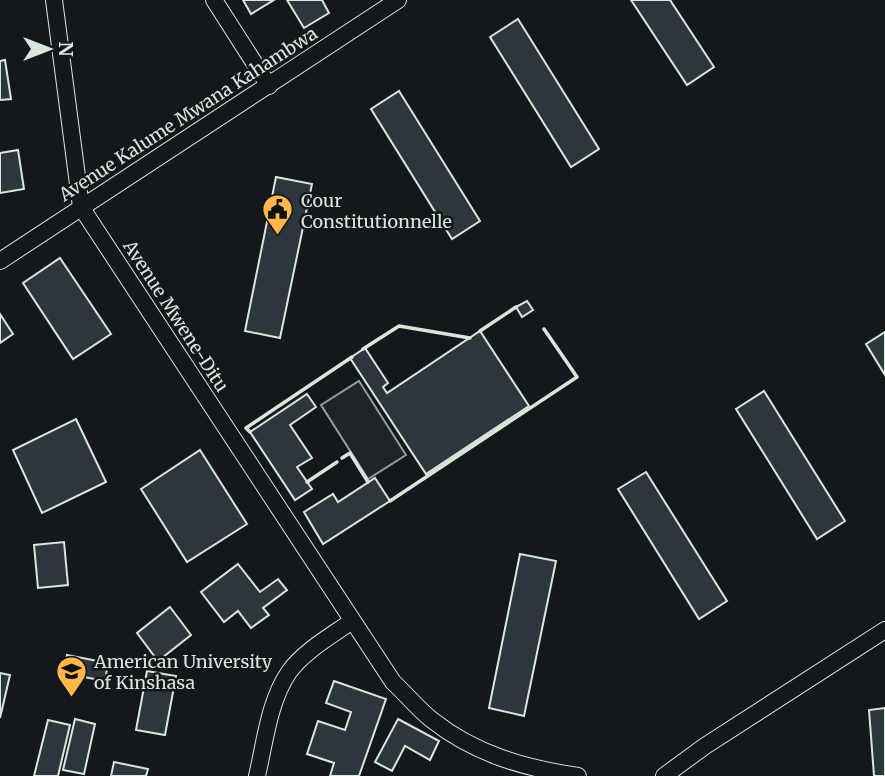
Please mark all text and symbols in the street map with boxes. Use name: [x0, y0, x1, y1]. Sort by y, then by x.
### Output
north arrow: [14, 14, 84, 84]
street label: Avenue Kalume Mwana Kahambwa: [54, 22, 322, 207]
text: N: [54, 41, 78, 57]
place label: Cour Constitutionnelle: [301, 189, 452, 233]
public building icon: Cour Constitutionnelle: [261, 193, 295, 237]
street label: Avenue Mwene-Ditu: [118, 235, 234, 396]
place label: American University of Kinshasa: [93, 650, 273, 694]
school or university icon: American University of Kinshasa: [54, 654, 88, 698]

